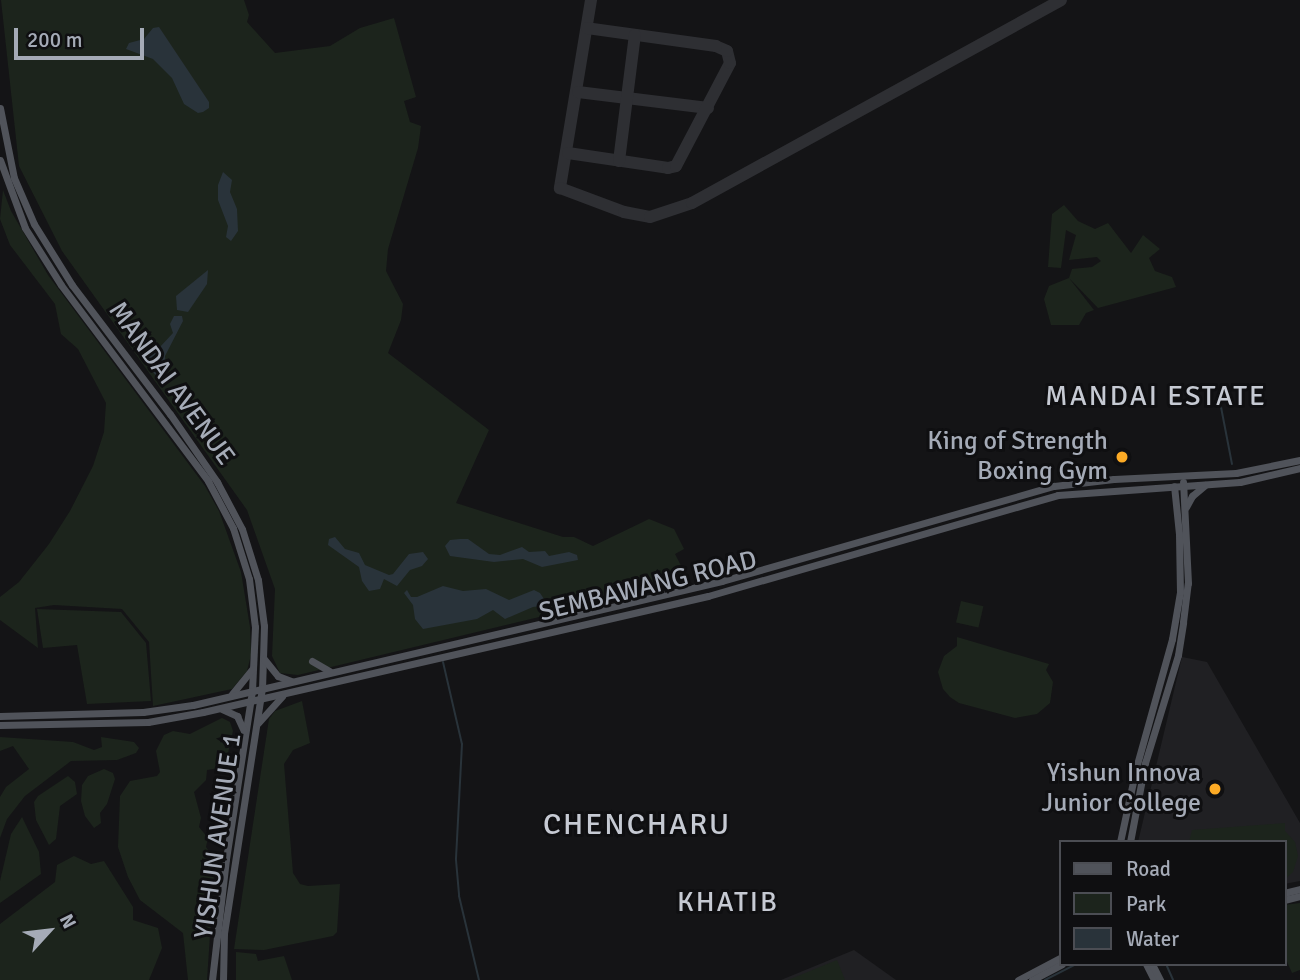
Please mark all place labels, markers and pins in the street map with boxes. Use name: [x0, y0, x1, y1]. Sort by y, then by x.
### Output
place label: King of Strength Boxing Gym: [927, 426, 1108, 488]
marker: King of Strength Boxing Gym: [1114, 449, 1130, 465]
place label: Yishun Innova Junior College: [1042, 758, 1201, 820]
marker: Yishun Innova Junior College: [1207, 781, 1223, 797]

